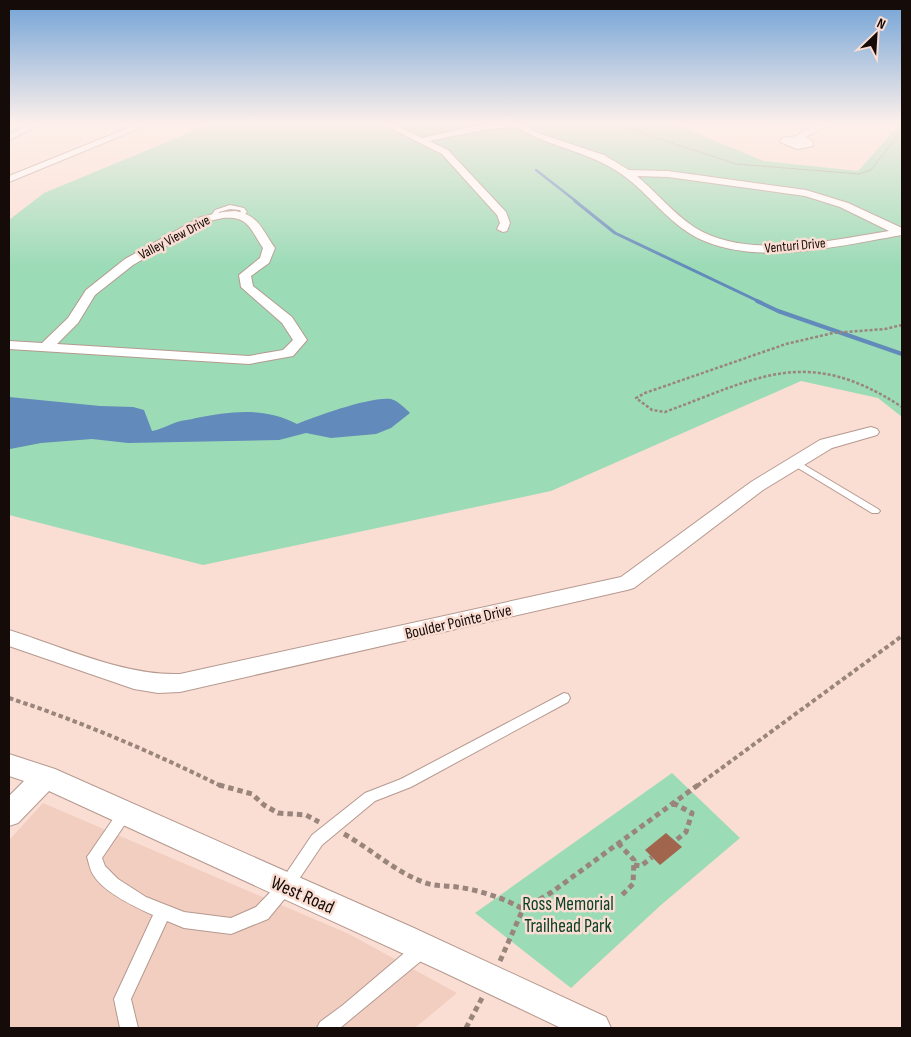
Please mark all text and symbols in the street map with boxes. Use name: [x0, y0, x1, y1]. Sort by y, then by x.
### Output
north arrow: [851, 10, 901, 60]
text: N: [874, 14, 888, 33]
street label: Valley View Drive: [136, 211, 213, 263]
street label: Venturi Drive: [764, 234, 826, 257]
street label: Boulder Pointe Drive: [403, 601, 513, 644]
street label: West Road: [267, 871, 338, 919]
park label: Ross Memorial Trailhead Park: [522, 893, 614, 938]

